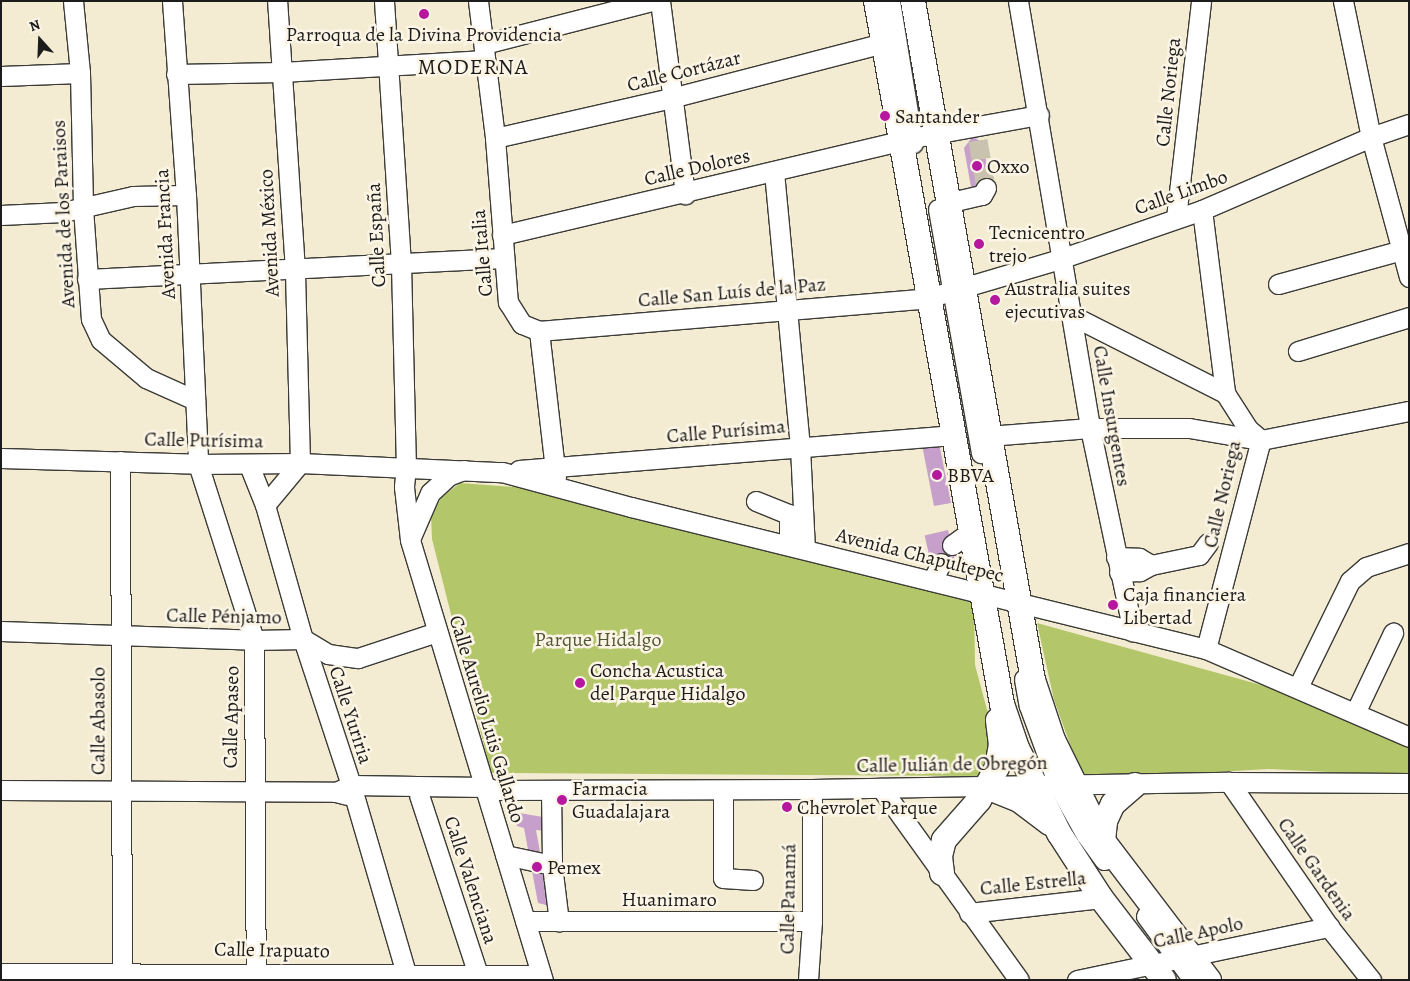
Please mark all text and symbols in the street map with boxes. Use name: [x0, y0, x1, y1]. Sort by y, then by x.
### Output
marker: Parroqua de la Divina Providencia: [418, 8, 430, 20]
north arrow: [15, 15, 65, 65]
text: N: [27, 15, 43, 36]
place label: Parroqua de la Divina Providencia: [286, 22, 562, 46]
street label: Calle Noriega: [1150, 36, 1186, 148]
street label: Calle Cortázar: [625, 45, 743, 97]
district label: MODERNA: [417, 55, 529, 81]
place label: Santander: [895, 104, 980, 128]
marker: Santander: [879, 110, 891, 122]
street label: Avenida de los Paraisos: [46, 119, 80, 309]
street label: Calle Dolores: [642, 143, 752, 191]
place label: Oxxo: [987, 154, 1029, 178]
marker: Oxxo: [971, 160, 983, 172]
street label: Calle Limbo: [1131, 164, 1231, 220]
street label: Avenida Francia: [150, 168, 180, 300]
street label: Avenida México: [254, 169, 284, 297]
street label: Calle España: [361, 182, 391, 288]
street label: Calle Italia: [466, 208, 498, 298]
place label: Tecnicentro trejo: [989, 220, 1085, 267]
marker: Tecnicentro trejo: [973, 238, 985, 250]
street label: Calle San Luís de la Paz: [637, 272, 827, 312]
place label: Australia suites ejecutivas: [1005, 276, 1130, 323]
marker: Australia suites ejecutivas: [989, 294, 1001, 306]
street label: Calle Insurgentes: [1088, 344, 1136, 488]
street label: Calle Purísima: [666, 414, 786, 448]
street label: Calle Purísima: [144, 427, 264, 453]
street label: Calle Noriega: [1198, 438, 1246, 550]
place label: BBVA: [947, 463, 994, 487]
marker: BBVA: [931, 469, 943, 481]
street label: Avenida Chapultepec: [834, 523, 1006, 587]
place label: Caja financiera Libertad: [1123, 582, 1246, 629]
marker: Caja financiera Libertad: [1107, 599, 1119, 611]
street label: Calle Pénjamo: [166, 603, 282, 629]
street label: Calle Aurelio Luis Gallardo: [444, 612, 530, 826]
park label: Parque Hidalgo: [535, 627, 661, 651]
place label: Concha Acustica del Parque Hidalgo: [590, 659, 745, 706]
street label: Calle Yuriria: [324, 663, 378, 767]
street label: Calle Apaseo: [218, 665, 244, 769]
street label: Calle Abasolo: [86, 667, 110, 775]
marker: Concha Acustica del Parque Hidalgo: [574, 677, 586, 689]
street label: Calle Julián de Obregón: [856, 750, 1048, 778]
place label: Farmacia Guadalajara: [572, 776, 670, 823]
marker: Farmacia Guadalajara: [556, 794, 568, 806]
place label: Chevrolet Parque: [797, 795, 937, 819]
marker: Chevrolet Parque: [781, 801, 793, 813]
street label: Calle Valenciana: [439, 813, 503, 947]
street label: Calle Gardenia: [1273, 813, 1361, 925]
street label: Calle Panamá: [775, 843, 801, 955]
place label: Pemex: [547, 855, 601, 879]
marker: Pemex: [531, 861, 543, 873]
street label: Calle Estrella: [979, 866, 1087, 900]
street label: Huanimaro: [621, 887, 717, 911]
street label: Calle Apolo: [1151, 911, 1245, 953]
street label: Calle Irapuato: [214, 937, 330, 963]

